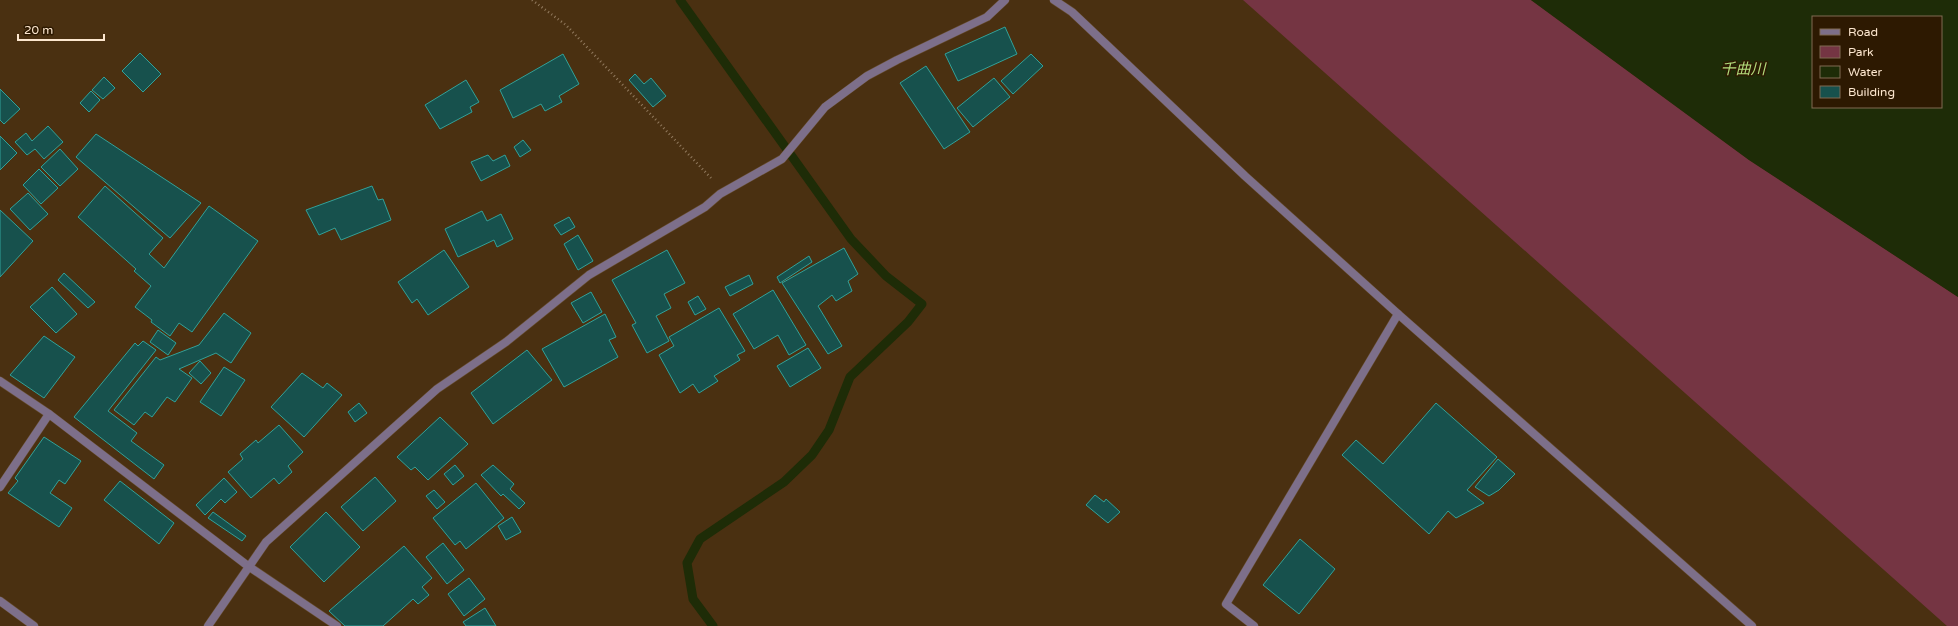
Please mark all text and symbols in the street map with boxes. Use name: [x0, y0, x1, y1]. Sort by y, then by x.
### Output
scale bar: [18, 16, 104, 42]
legend: [1812, 16, 1942, 108]
text: 20 m: [24, 23, 53, 37]
text: Road: [1848, 25, 1878, 39]
text: Park: [1848, 45, 1874, 59]
water label: 千曲川: [1720, 60, 1767, 78]
text: Water: [1848, 65, 1883, 79]
text: Building: [1848, 85, 1895, 99]

